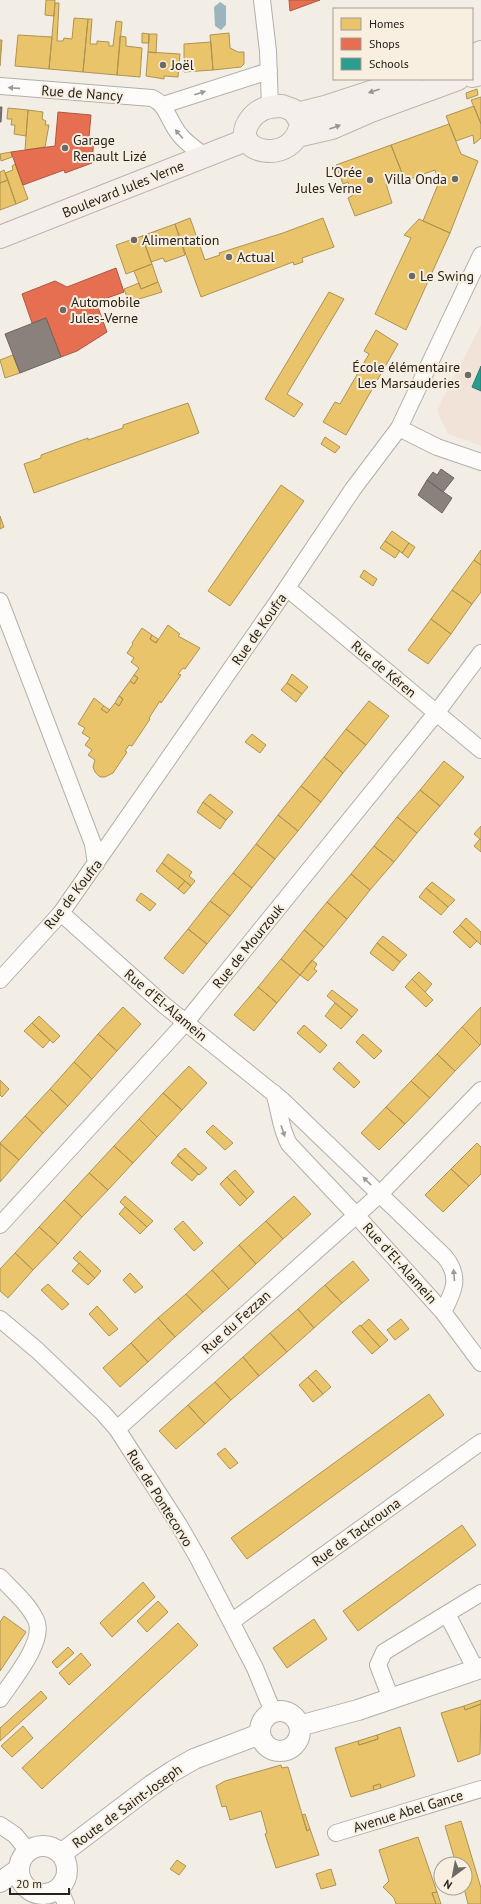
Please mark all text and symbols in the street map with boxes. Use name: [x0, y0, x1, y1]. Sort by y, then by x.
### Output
legend: [333, 8, 473, 80]
text: Homes: [369, 16, 404, 31]
text: Shops: [369, 36, 400, 51]
place label: Joël: [170, 56, 194, 74]
text: Schools: [369, 56, 409, 71]
marker: Joël: [158, 60, 168, 70]
street label: Rue de Nancy: [41, 81, 124, 105]
one-way arrow: [8, 84, 20, 91]
one-way arrow: [367, 88, 379, 94]
one-way arrow: [194, 90, 206, 96]
one-way arrow: [329, 123, 341, 129]
one-way arrow: [175, 128, 184, 139]
place label: Garage Renault Lizé: [73, 131, 147, 165]
marker: Garage Renault Lizé: [60, 143, 70, 153]
street label: Boulevard Jules Verne: [60, 156, 186, 222]
place label: L'Orée Jules Verne: [295, 163, 362, 197]
place label: Villa Onda: [384, 170, 447, 188]
marker: Villa Onda: [450, 174, 460, 184]
marker: L'Orée Jules Verne: [365, 175, 375, 185]
place label: Alimentation: [142, 231, 220, 249]
marker: Alimentation: [129, 235, 139, 245]
place label: Actual: [237, 248, 275, 266]
marker: Actual: [224, 252, 234, 262]
place label: Le Swing: [420, 267, 474, 285]
marker: Le Swing: [407, 271, 417, 281]
place label: Automobile Jules-Verne: [70, 293, 140, 327]
marker: Automobile Jules-Verne: [58, 305, 68, 315]
place label: École élémentaire Les Marsauderies: [352, 358, 460, 392]
marker: École élémentaire Les Marsauderies: [463, 370, 473, 380]
street label: Rue de Koufra: [228, 589, 291, 669]
street label: Rue de Kéren: [348, 637, 420, 701]
street label: Rue de Koufra: [40, 855, 106, 933]
street label: Rue de Mourzouk: [208, 900, 288, 992]
street label: Rue d'El-Alamein: [121, 965, 211, 1045]
one-way arrow: [280, 1125, 286, 1137]
one-way arrow: [362, 1177, 372, 1186]
street label: Rue d'El-Alamein: [359, 1219, 441, 1307]
one-way arrow: [450, 1269, 457, 1281]
street label: Rue du Fezzan: [198, 1286, 274, 1358]
street label: Rue de Pontecorvo: [123, 1446, 197, 1550]
street label: Rue de Tackrouna: [308, 1494, 404, 1570]
street label: Route de Saint-Joseph: [69, 1760, 185, 1852]
street label: Avenue Abel Gance: [351, 1786, 465, 1836]
north arrow: [433, 1856, 473, 1896]
scale bar: [10, 1870, 69, 1896]
text: 20 m: [16, 1876, 42, 1891]
text: N: [441, 1877, 454, 1892]

